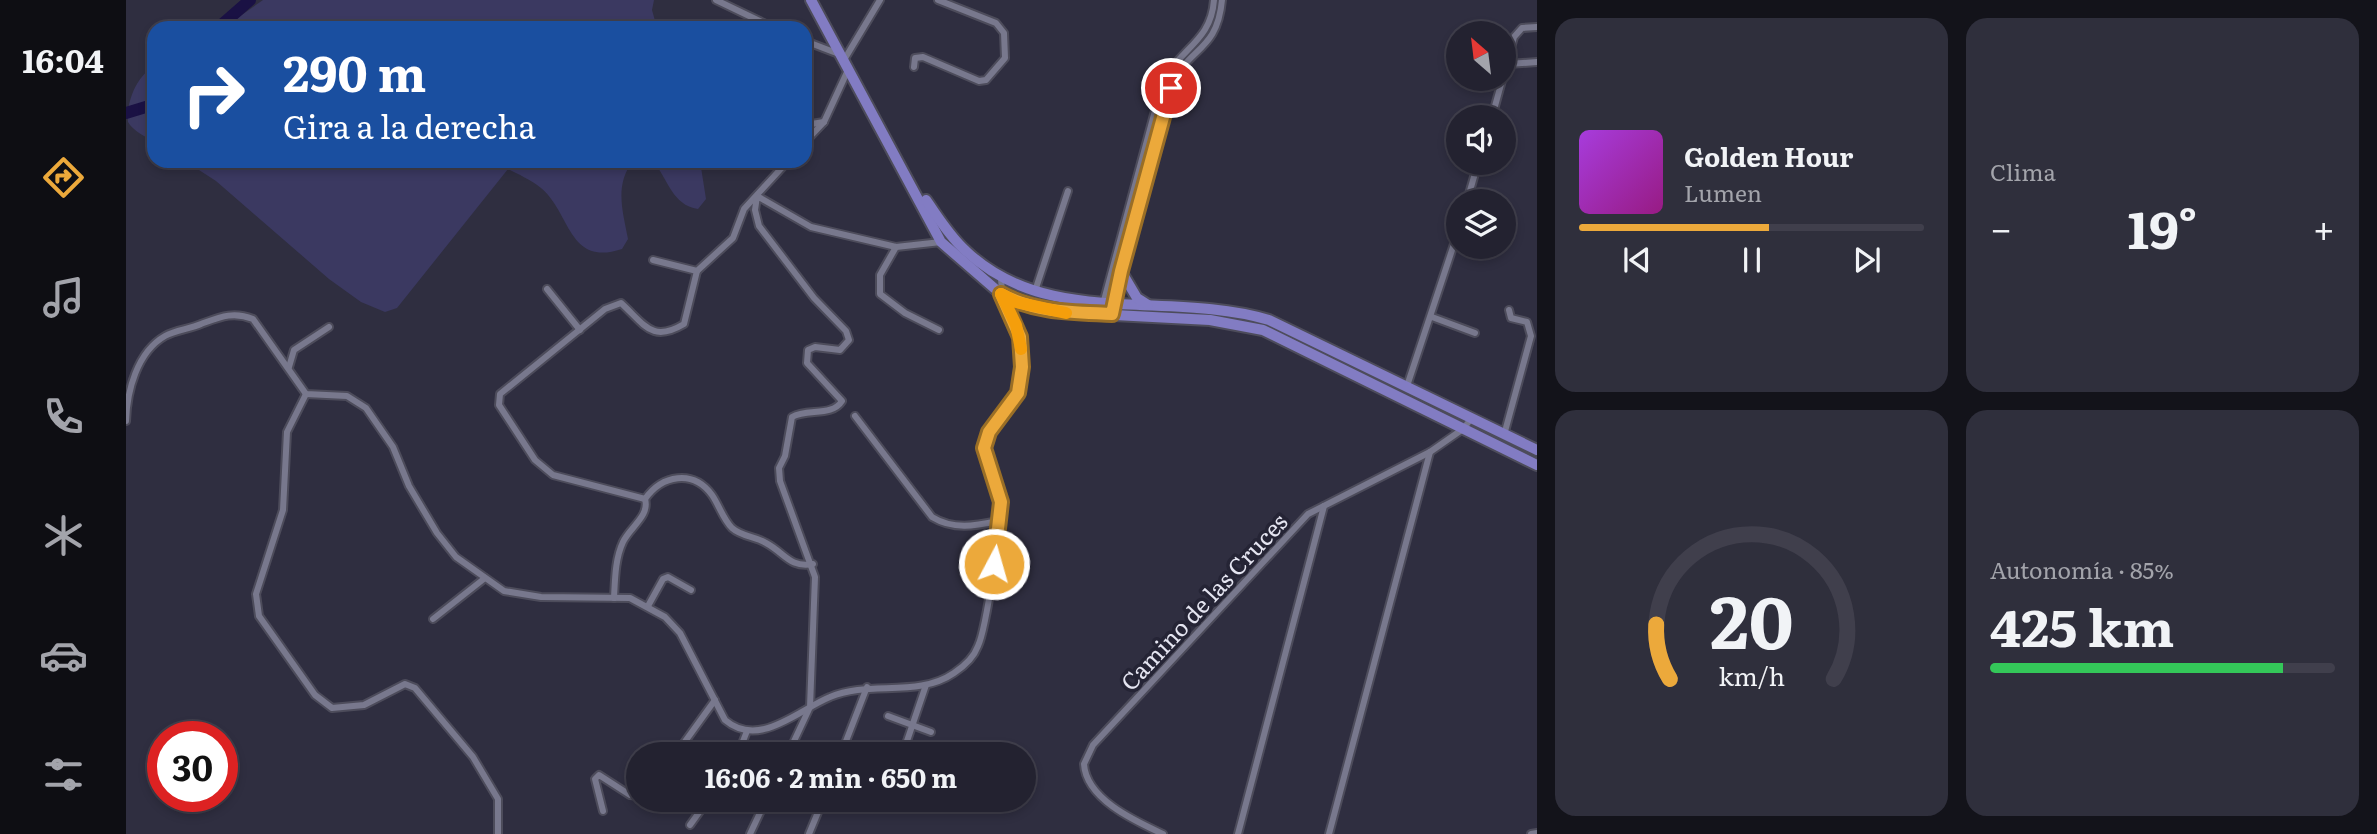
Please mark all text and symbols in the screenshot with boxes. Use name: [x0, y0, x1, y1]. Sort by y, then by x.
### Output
north arrow: [1446, 21, 1516, 91]
map controls: [1446, 21, 1516, 259]
text: 290 m: [283, 34, 426, 107]
text: 16:04: [22, 35, 104, 83]
icon: right: [168, 49, 259, 140]
pin: [1141, 58, 1201, 118]
icon: arrive: [1152, 69, 1190, 107]
text: Gira a la derecha: [283, 101, 536, 149]
button: sound: [1446, 105, 1516, 175]
text: Golden Hour: [1684, 136, 1853, 175]
icon: directions: [39, 153, 88, 202]
text: Clima: [1990, 154, 2056, 188]
text: Lumen: [1684, 175, 1762, 209]
text: 19°: [2128, 188, 2197, 265]
button: layers: [1446, 189, 1516, 259]
text: −: [1990, 198, 2012, 255]
text: +: [2313, 198, 2335, 255]
icon: previous: [1618, 241, 1656, 279]
icon: pause: [1733, 241, 1771, 279]
icon: next: [1848, 241, 1886, 279]
icon: music: [39, 273, 88, 322]
icon: phone: [39, 392, 88, 441]
street label: Camino de las Cruces: [1112, 505, 1294, 697]
icon: climate: [39, 511, 88, 560]
position arrow: [957, 527, 1031, 601]
text: Autonomía · 85%: [1990, 552, 2174, 586]
text: 20: [1710, 563, 1793, 671]
text: 425 km: [1990, 586, 2174, 663]
icon: car: [39, 631, 88, 680]
text: km/h: [1718, 657, 1785, 694]
speed limit sign: 30: [147, 721, 238, 812]
icon: filters: [39, 750, 88, 799]
text: 16:06 · 2 min · 650 m: [705, 757, 957, 796]

